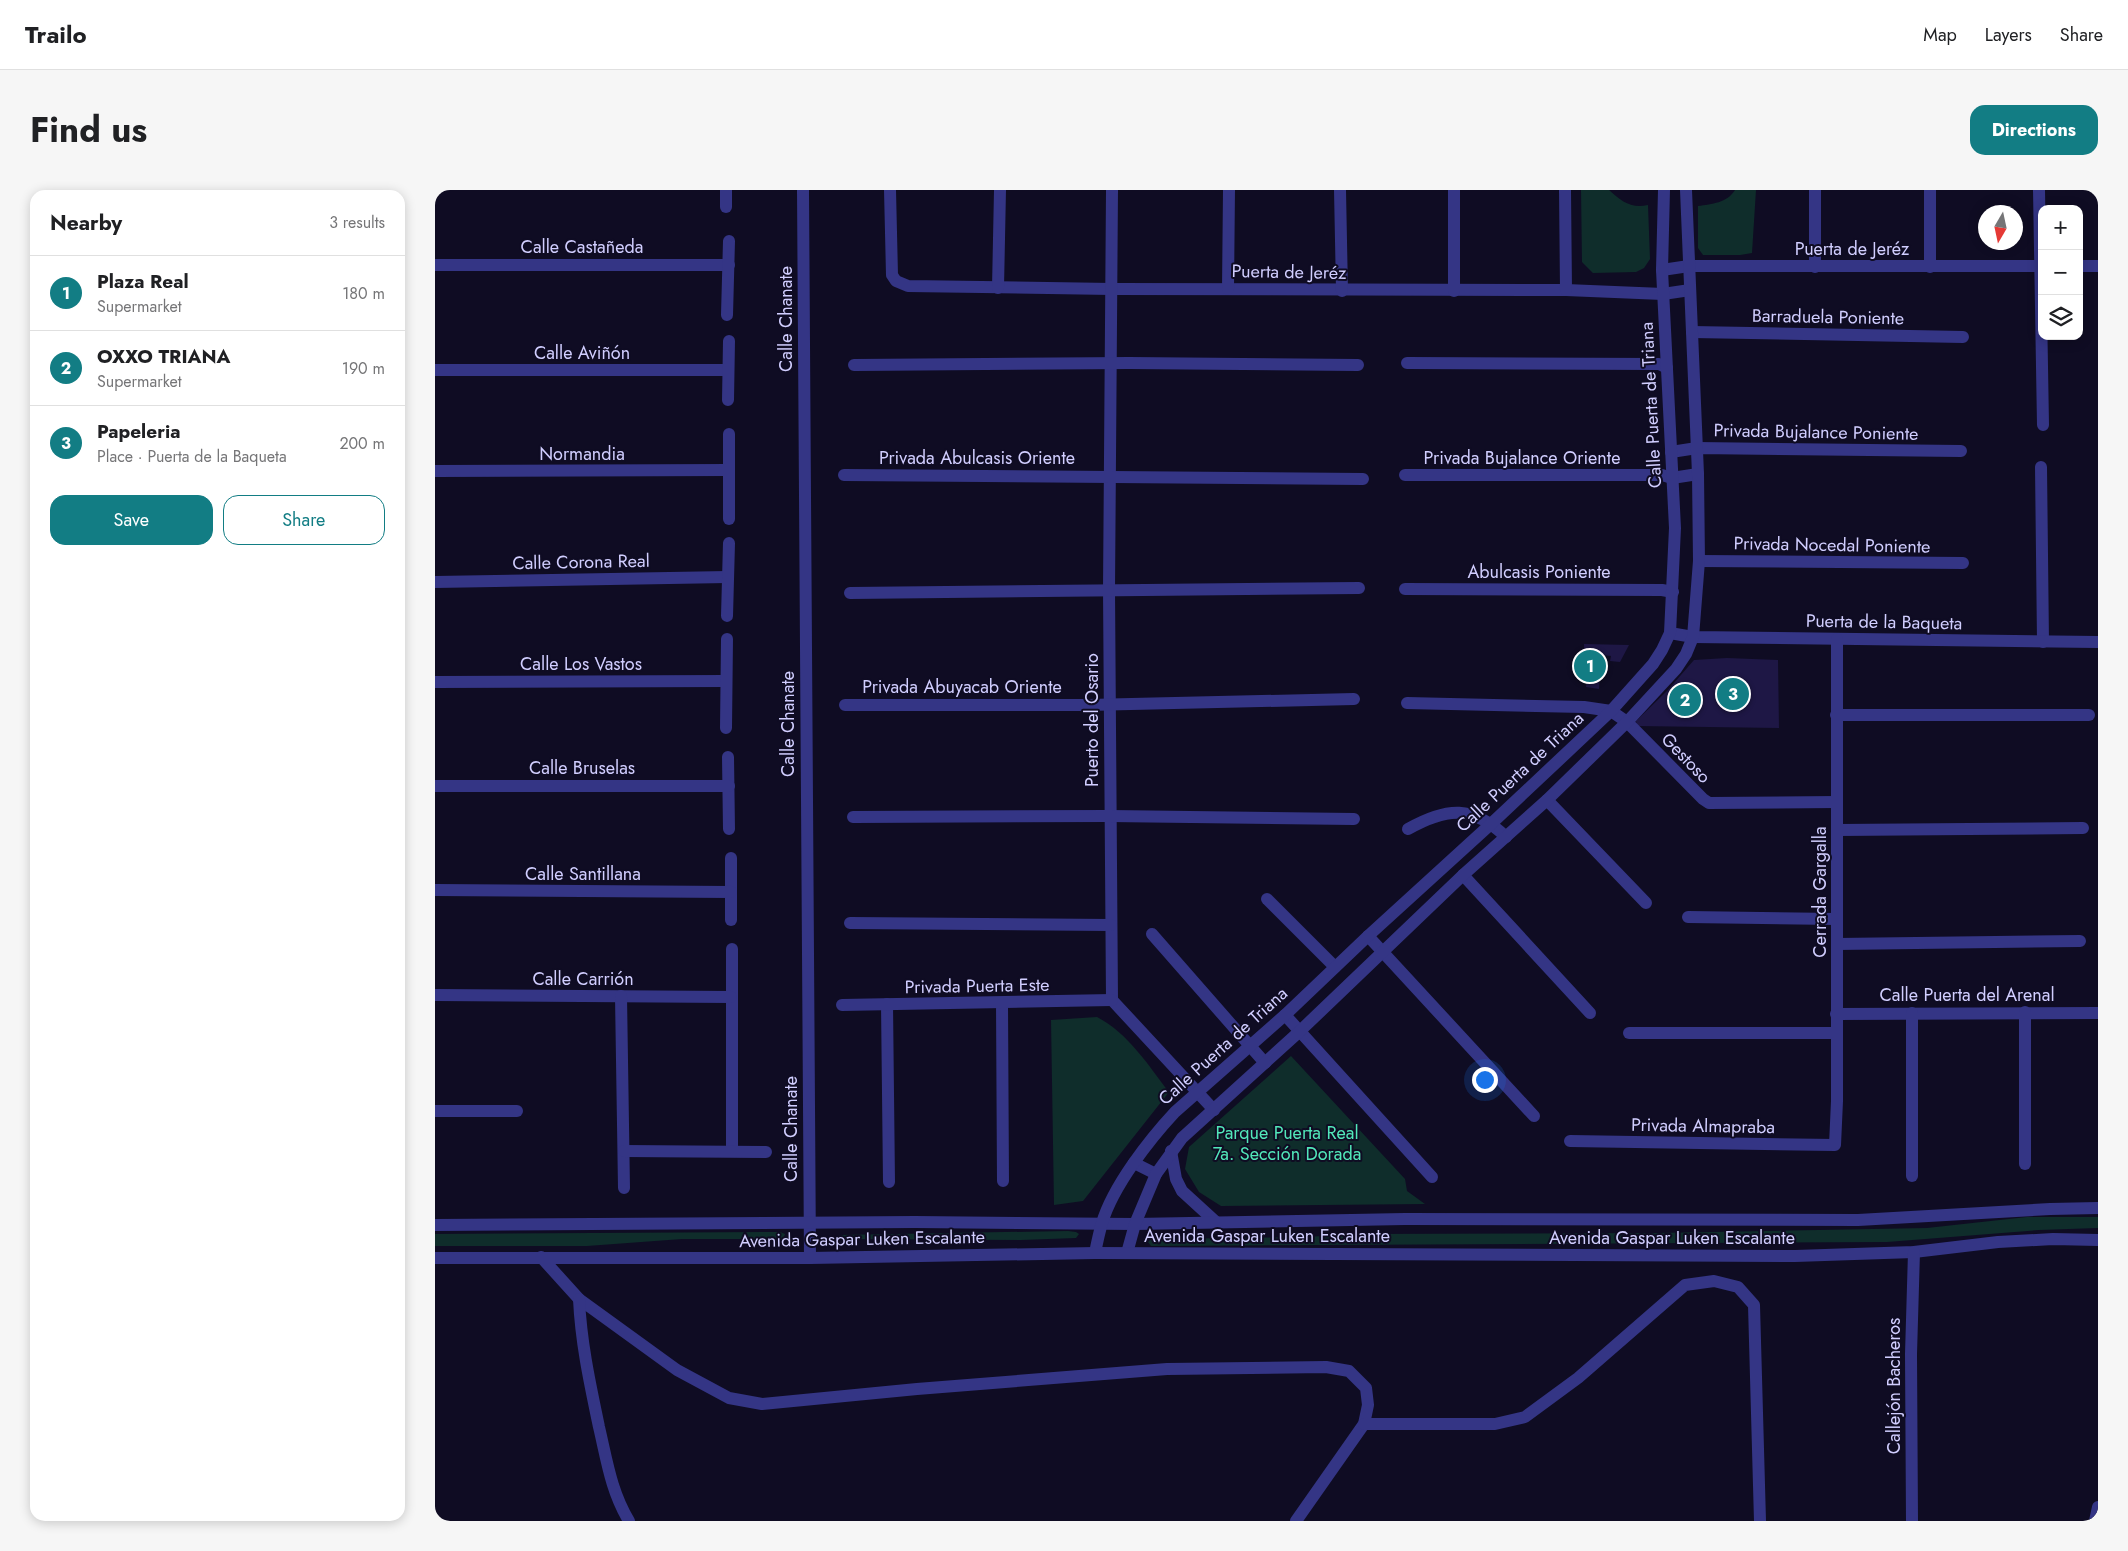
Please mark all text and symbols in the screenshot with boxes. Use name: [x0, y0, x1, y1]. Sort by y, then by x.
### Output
text: Trailo: [25, 17, 87, 52]
text: Map: [1923, 22, 1957, 48]
text: Layers: [1985, 22, 2032, 48]
text: Share: [2060, 22, 2103, 48]
text: Find us: [30, 105, 147, 155]
button: Directions: [1970, 105, 2098, 155]
north arrow: [1978, 205, 2023, 250]
map controls: [2038, 205, 2083, 340]
button: +: [2038, 205, 2083, 250]
text: Nearby: [50, 208, 122, 238]
text: 3 results: [329, 211, 385, 234]
street label: Calle Castañeda: [521, 234, 643, 260]
street label: Puerta de Jeréz: [1795, 236, 1910, 262]
button: −: [2038, 250, 2083, 295]
street label: Puerta de Jeréz: [1231, 258, 1347, 286]
street label: Calle Chanate: [773, 266, 799, 372]
text: Plaza Real: [97, 268, 189, 295]
text: 1: [62, 282, 70, 305]
text: 180 m: [342, 282, 385, 305]
text: Supermarket: [97, 295, 182, 318]
button: layers: [2038, 295, 2083, 340]
street label: Barraduela Poniente: [1752, 303, 1904, 331]
street label: Calle Puerta de Triana: [1634, 321, 1668, 489]
street label: Calle Aviñón: [534, 340, 630, 366]
text: OXXO TRIANA: [97, 343, 231, 370]
text: 2: [61, 357, 71, 380]
text: 190 m: [342, 357, 385, 380]
text: Supermarket: [97, 370, 182, 393]
street label: Privada Bujalance Poniente: [1713, 417, 1919, 447]
text: Papeleria: [97, 418, 180, 445]
text: 3: [61, 432, 71, 455]
text: 200 m: [339, 432, 385, 455]
street label: Normandia: [539, 441, 625, 467]
text: Place · Puerta de la Baqueta: [97, 445, 287, 468]
street label: Privada Abulcasis Oriente: [879, 445, 1075, 471]
street label: Privada Bujalance Oriente: [1424, 445, 1620, 471]
button: Save: [50, 495, 213, 545]
button: Share: [223, 495, 385, 545]
street label: Privada Nocedal Poniente: [1733, 530, 1931, 560]
street label: Calle Corona Real: [512, 548, 650, 576]
street label: Abulcasis Poniente: [1467, 559, 1611, 585]
street label: Puerta de la Baqueta: [1805, 608, 1963, 636]
pin: 1: [1574, 647, 1606, 685]
street label: Calle Los Vastos: [520, 651, 642, 677]
street label: Puerto del Osario: [1079, 653, 1105, 787]
street label: Calle Chanate: [775, 671, 801, 777]
street label: Privada Abuyacab Oriente: [862, 674, 1062, 700]
pin: 3: [1717, 675, 1749, 713]
pin: 2: [1669, 681, 1701, 719]
street label: Calle Puerta de Triana: [1450, 706, 1590, 838]
street label: Gestoso: [1655, 727, 1717, 789]
street label: Calle Bruselas: [529, 755, 635, 781]
street label: Cerrada Gargalla: [1807, 826, 1833, 958]
street label: Calle Santillana: [525, 861, 641, 887]
street label: Calle Carrión: [532, 966, 634, 992]
street label: Privada Puerta Este: [904, 972, 1050, 1000]
street label: Calle Puerta de Triana: [1153, 981, 1293, 1111]
street label: Calle Puerta del Arenal: [1879, 982, 2055, 1008]
your location: [1472, 1067, 1498, 1093]
street label: Calle Chanate: [778, 1076, 804, 1182]
street label: Privada Almapraba: [1631, 1112, 1775, 1140]
park label: Parque Puerta Real 7a. Sección Dorada: [1213, 1120, 1361, 1167]
street label: Avenida Gaspar Luken Escalante: [1144, 1223, 1390, 1249]
street label: Avenida Gaspar Luken Escalante: [739, 1224, 985, 1254]
street label: Avenida Gaspar Luken Escalante: [1549, 1225, 1795, 1251]
street label: Callejón Bacheros: [1881, 1318, 1907, 1454]

